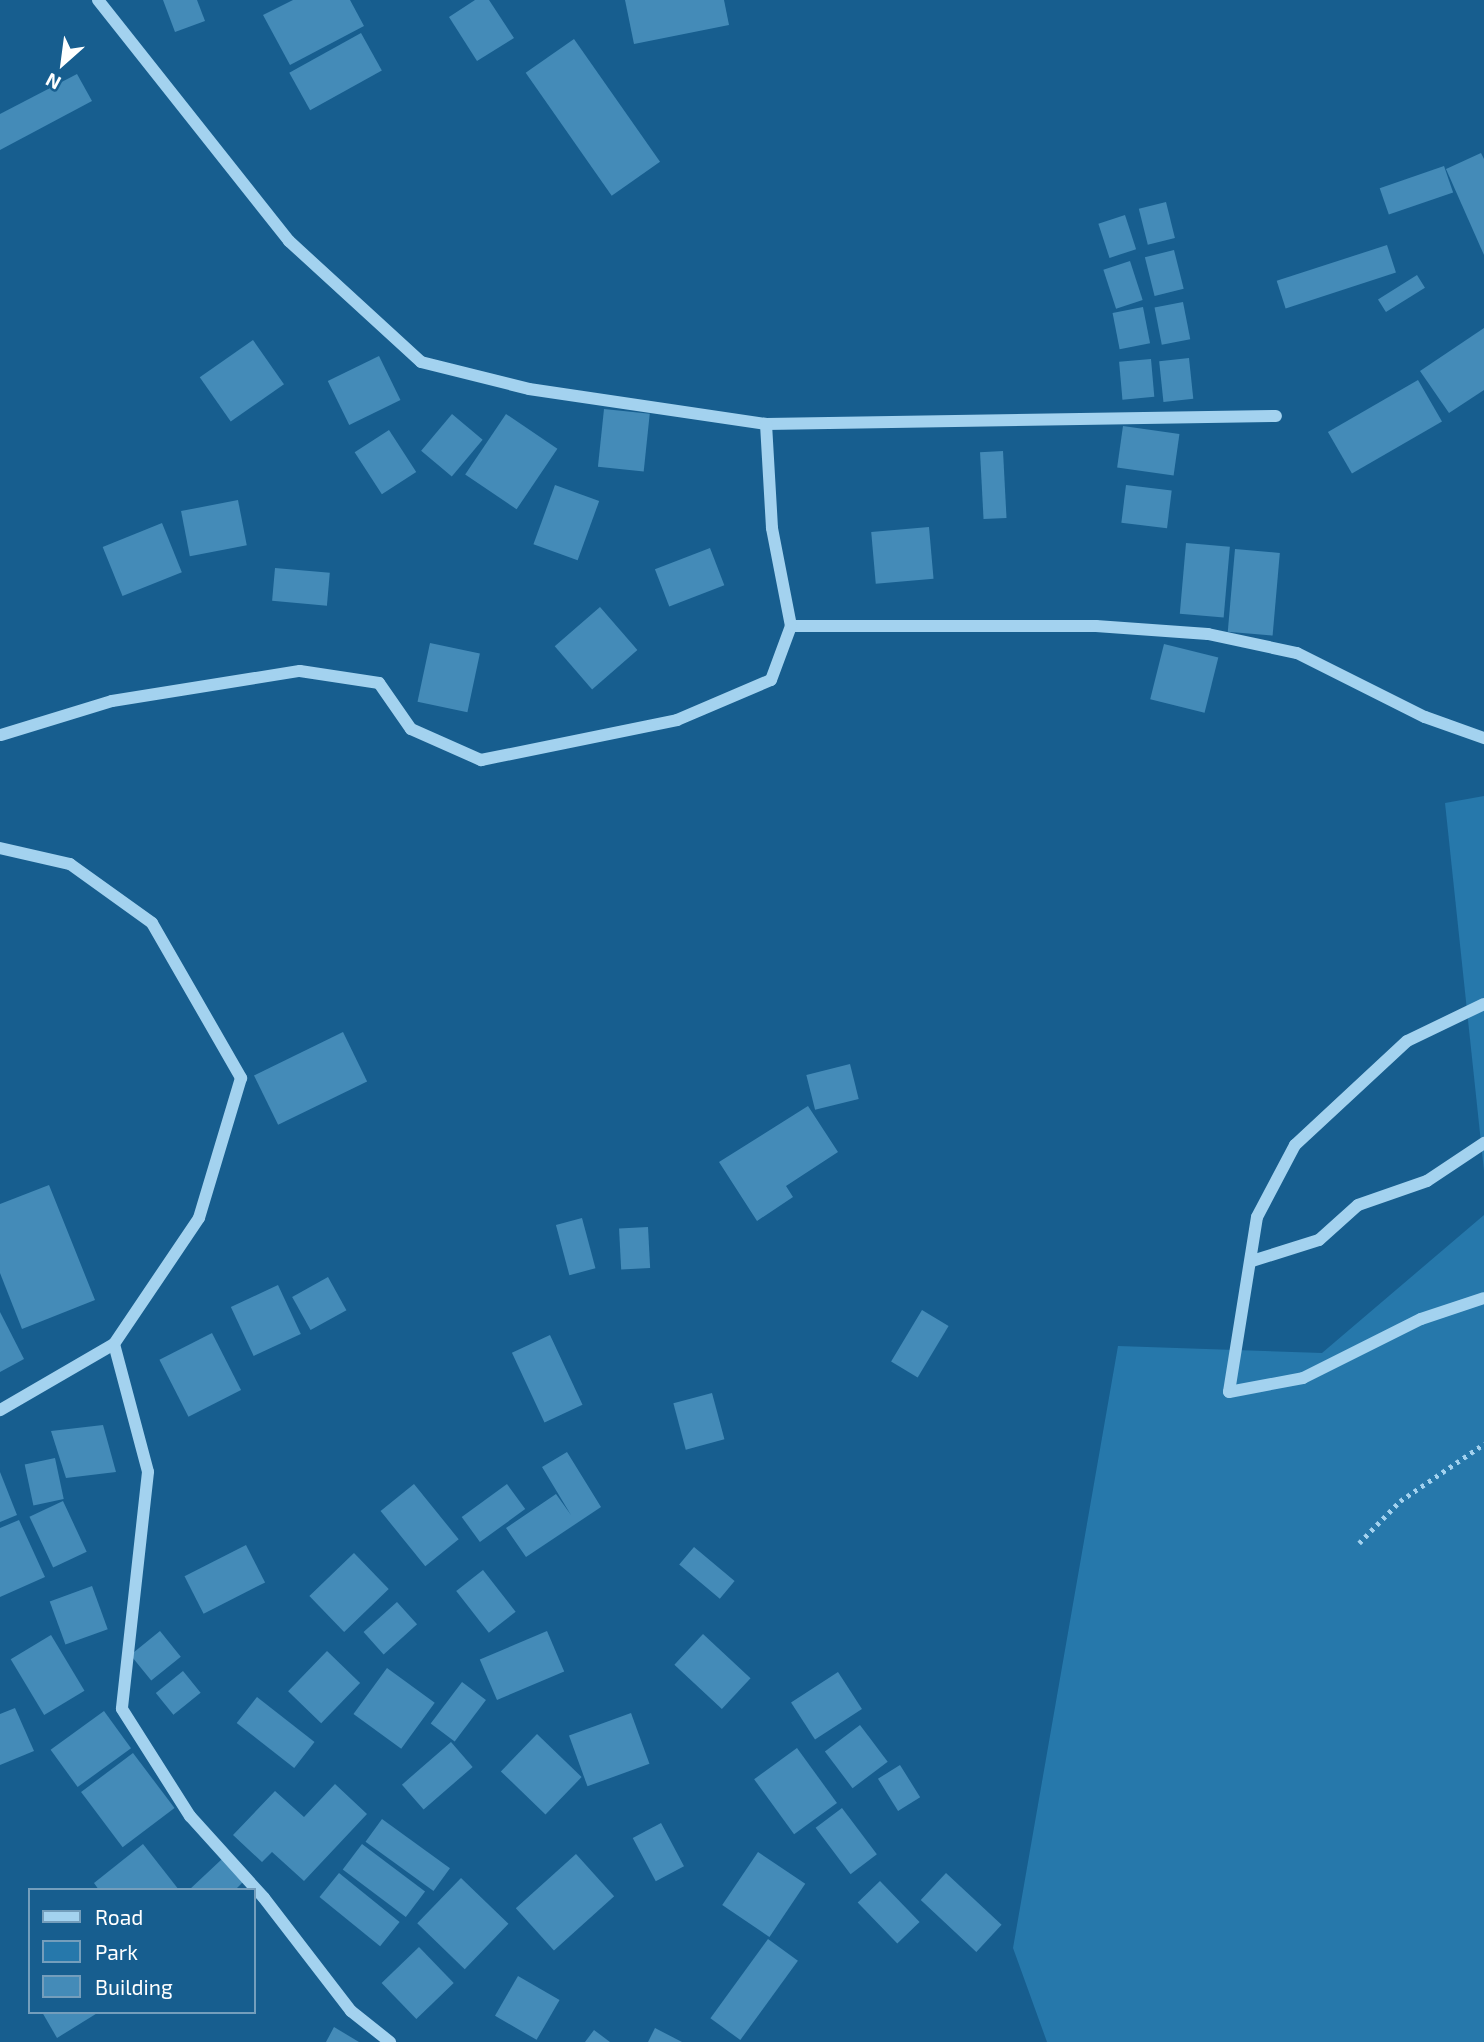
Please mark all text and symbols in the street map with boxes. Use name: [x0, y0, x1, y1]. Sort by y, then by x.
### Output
north arrow: [28, 28, 98, 98]
text: N: [41, 69, 64, 95]
legend: [28, 1888, 256, 2014]
text: Road: [95, 1904, 143, 1929]
text: Park: [95, 1939, 138, 1964]
text: Building: [95, 1974, 173, 1999]

